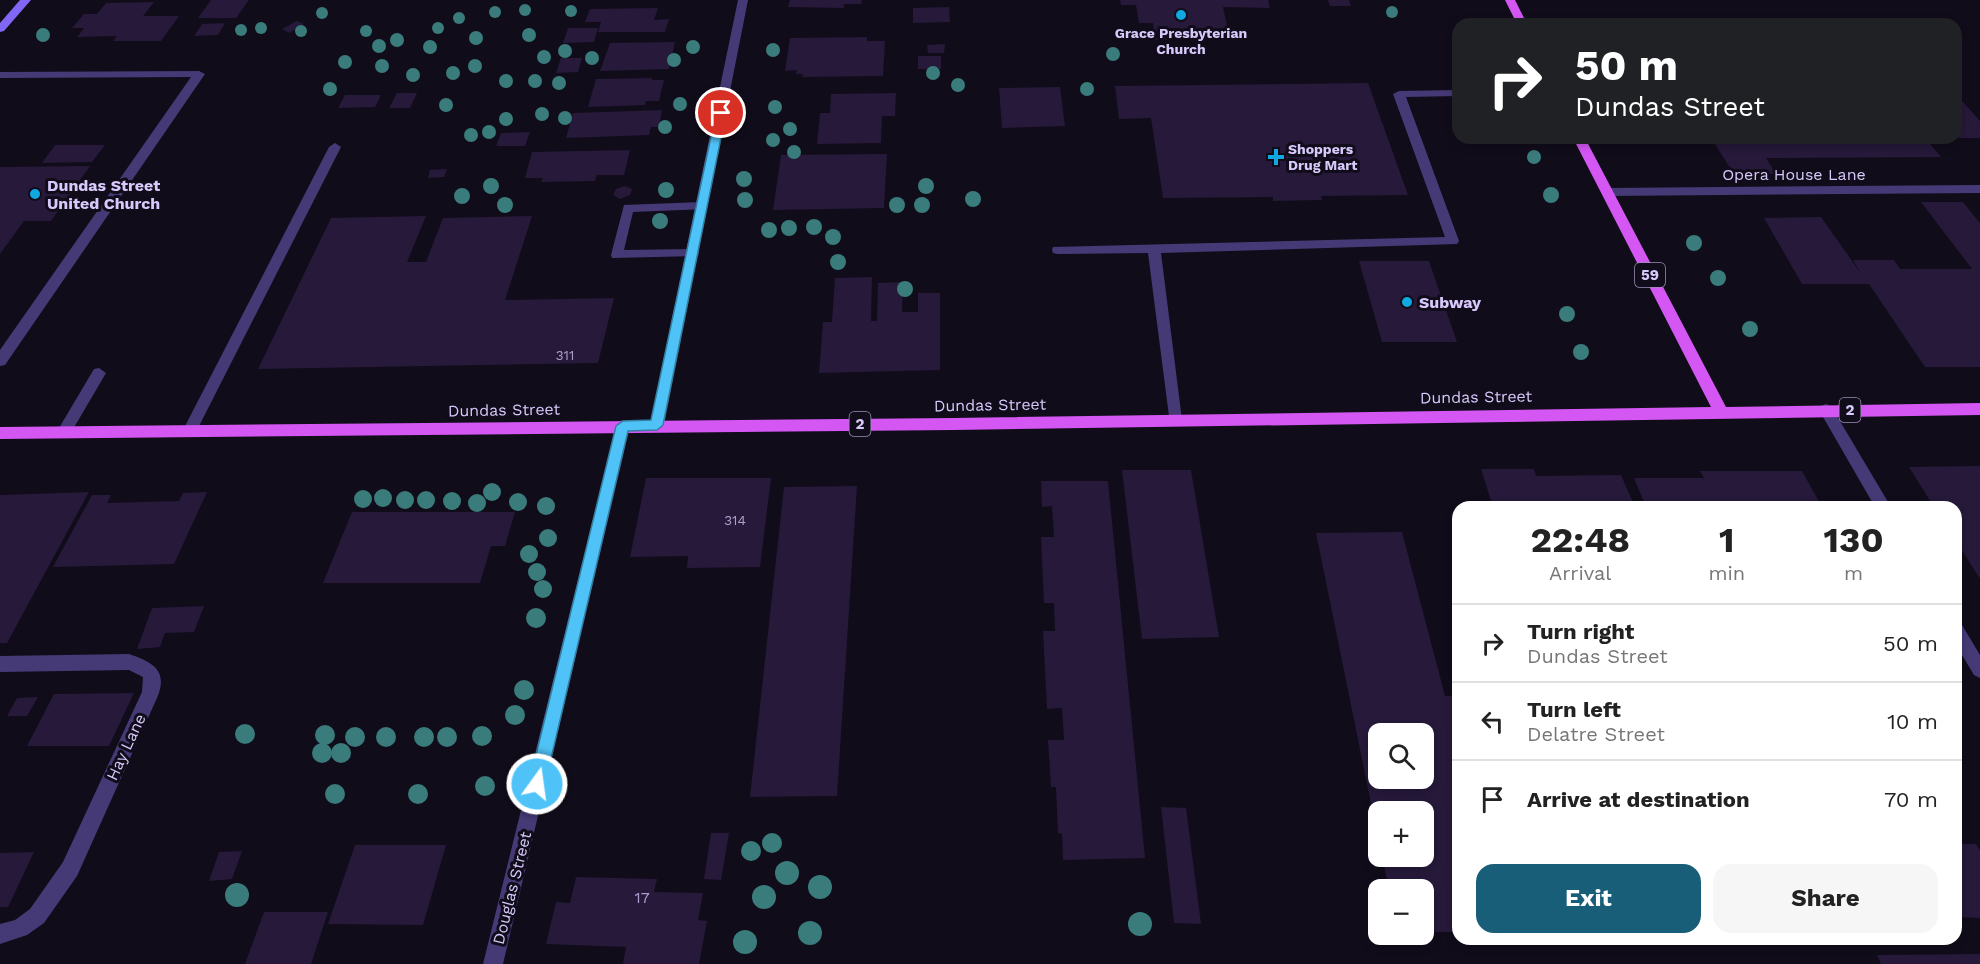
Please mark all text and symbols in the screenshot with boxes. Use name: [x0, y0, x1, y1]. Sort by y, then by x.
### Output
marker: Grace Presbyterian Church: [1174, 8, 1188, 22]
place label: Grace Presbyterian Church: [1115, 25, 1247, 57]
text: 50 m: [1575, 41, 1678, 90]
icon: right: [1476, 42, 1554, 120]
pin: [695, 87, 746, 138]
text: Dundas Street: [1575, 91, 1765, 123]
icon: arrive: [704, 96, 737, 129]
place label: Shoppers Drug Mart: [1288, 141, 1357, 173]
marker: Shoppers Drug Mart: [1269, 150, 1283, 164]
street label: Opera House Lane: [1722, 165, 1866, 184]
place label: Dundas Street United Church: [47, 176, 160, 213]
marker: Dundas Street United Church: [28, 187, 42, 201]
road number: 59: [1635, 263, 1665, 287]
place label: Subway: [1419, 293, 1482, 312]
marker: Subway: [1400, 295, 1414, 309]
house number: 311: [555, 347, 575, 363]
street label: Dundas Street: [1420, 387, 1533, 407]
street label: Dundas Street: [934, 395, 1047, 415]
road number: 2: [1840, 398, 1860, 422]
street label: Dundas Street: [448, 400, 561, 420]
road number: 2: [850, 412, 870, 436]
house number: 314: [724, 512, 746, 528]
text: 22:48: [1530, 519, 1630, 561]
text: 1: [1719, 519, 1735, 561]
text: 130: [1824, 519, 1884, 561]
text: Arrival: [1549, 561, 1611, 585]
text: min: [1708, 561, 1745, 585]
text: m: [1844, 561, 1863, 585]
text: Turn right: [1527, 619, 1634, 644]
icon: right: [1476, 627, 1509, 660]
text: 50 m: [1883, 631, 1938, 656]
text: Dundas Street: [1527, 644, 1668, 668]
text: Turn left: [1527, 697, 1621, 722]
icon: left: [1476, 705, 1509, 738]
text: 10 m: [1887, 709, 1938, 734]
street label: Hay Lane: [102, 711, 150, 783]
text: Delatre Street: [1527, 722, 1665, 746]
map controls: [1368, 723, 1434, 945]
button: search: [1368, 723, 1434, 789]
position arrow: [505, 752, 569, 816]
icon: arrive: [1476, 783, 1509, 816]
text: Arrive at destination: [1527, 787, 1750, 812]
text: 70 m: [1884, 787, 1938, 812]
button: +: [1368, 801, 1434, 867]
street label: Douglas Street: [489, 829, 535, 946]
button: Exit: [1476, 864, 1701, 933]
button: Share: [1713, 864, 1938, 933]
button: −: [1368, 879, 1434, 945]
house number: 17: [634, 888, 650, 907]

